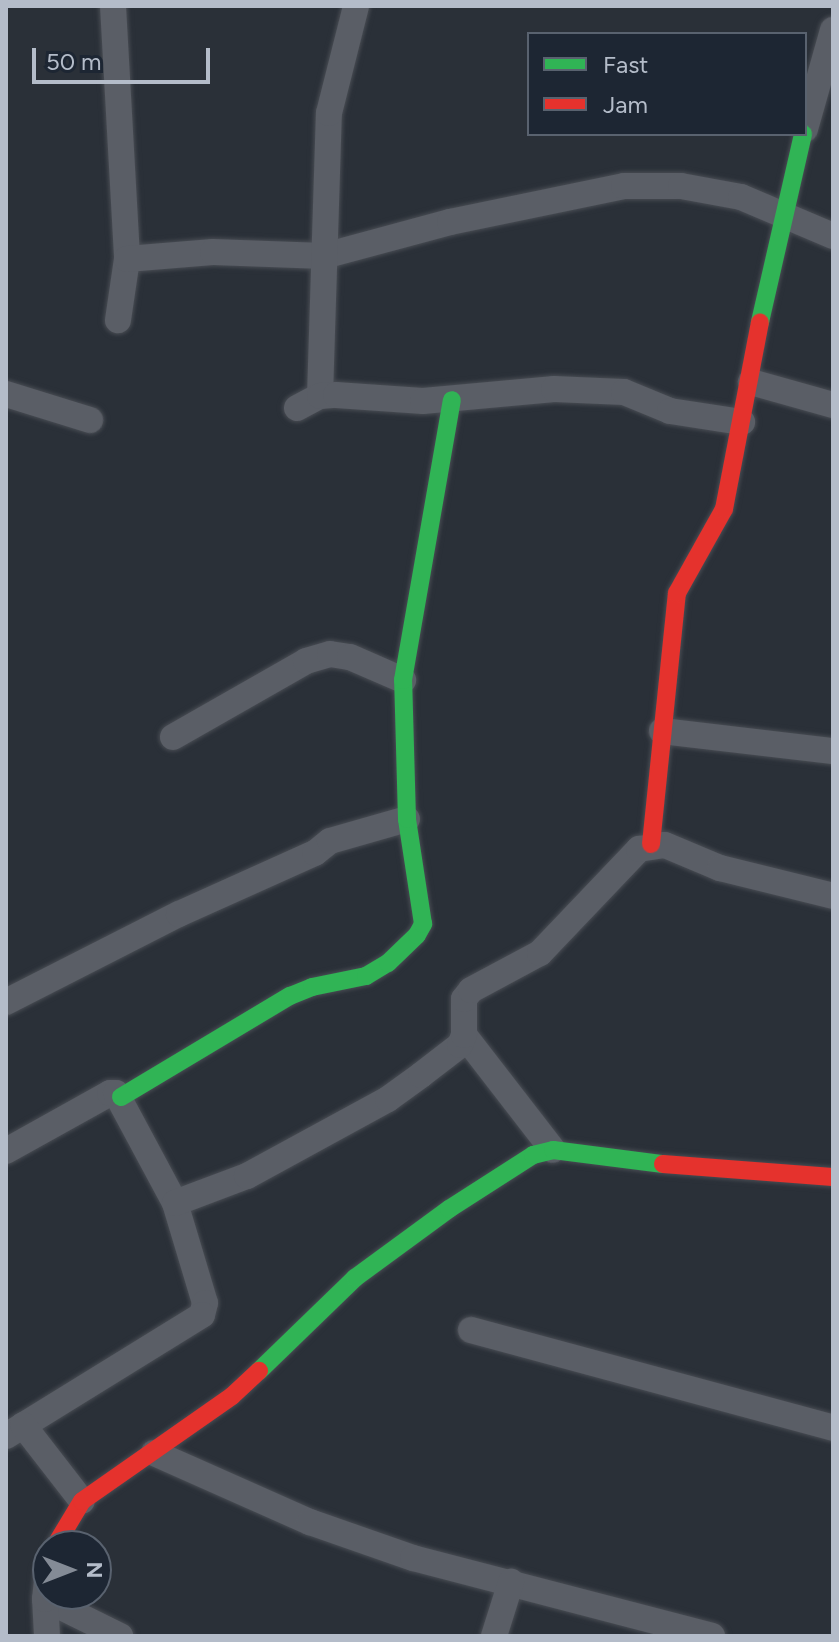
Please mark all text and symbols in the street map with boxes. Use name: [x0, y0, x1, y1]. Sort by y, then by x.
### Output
scale bar: [36, 32, 214, 82]
legend: [527, 32, 807, 136]
text: 50 m: [46, 47, 102, 76]
text: Fast: [603, 50, 648, 79]
text: Jam: [603, 90, 648, 119]
north arrow: [32, 1530, 112, 1610]
text: N: [81, 1561, 108, 1579]

